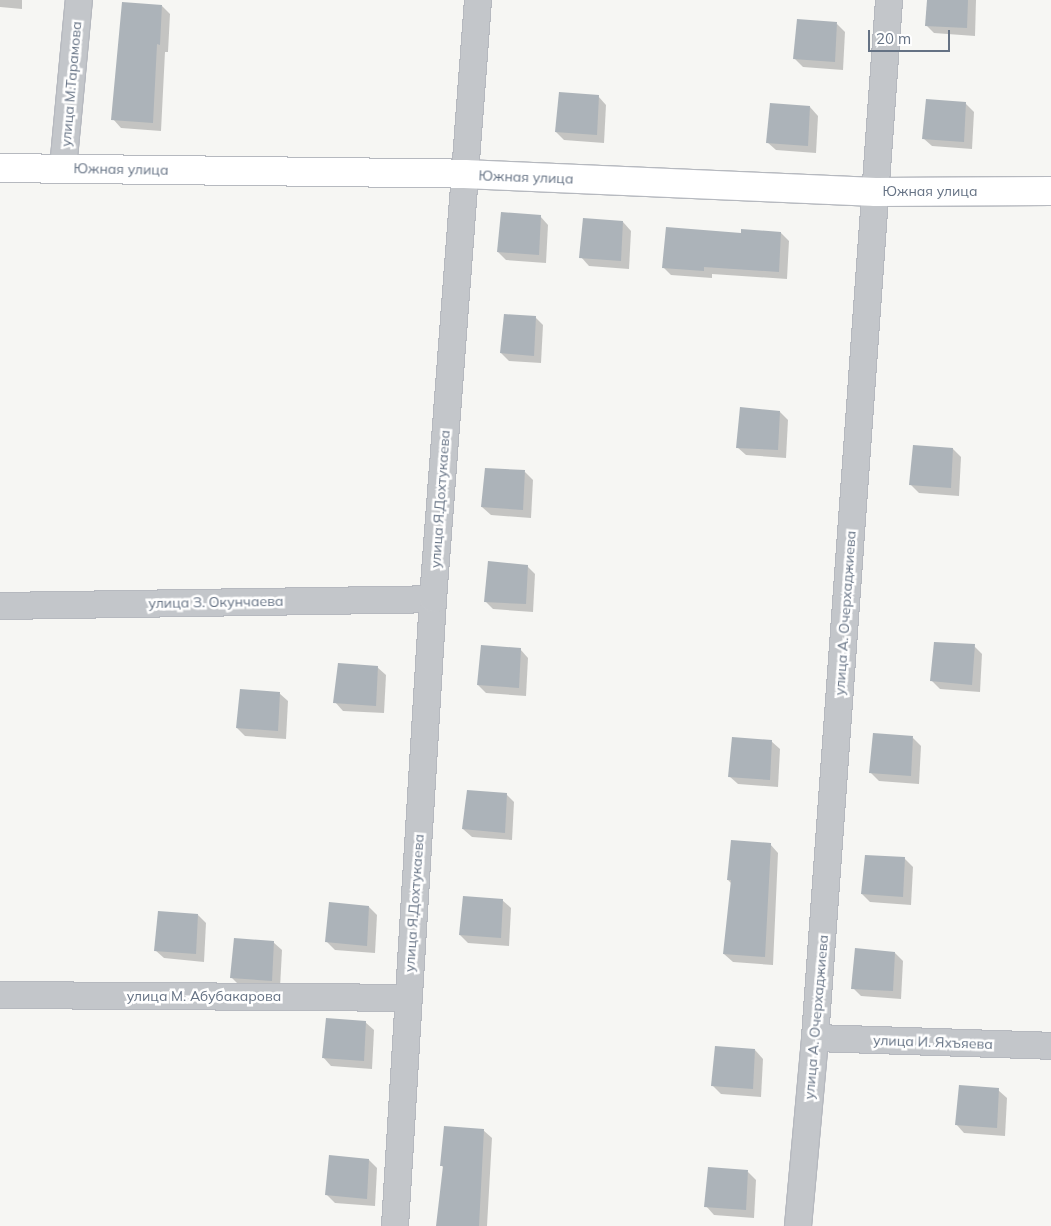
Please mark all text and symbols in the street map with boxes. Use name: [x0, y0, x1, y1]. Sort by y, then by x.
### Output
scale bar: [871, 20, 954, 52]
street label: улица М.Тарамова: [57, 21, 85, 147]
text: 20 m: [876, 29, 911, 48]
street label: Южная улица: [73, 160, 169, 178]
street label: Южная улица: [478, 167, 574, 187]
street label: Южная улица: [883, 183, 977, 199]
street label: улица Я.Дохтукаева: [427, 429, 453, 569]
street label: улица А. Очерхаджиева: [831, 530, 859, 696]
street label: улица З. Окунчаева: [148, 592, 284, 612]
street label: улица Я.Дохтукаева: [401, 833, 427, 973]
street label: улица А. Очерхаджиева: [800, 934, 832, 1100]
street label: улица М. Абубакарова: [127, 988, 281, 1004]
street label: улица И. Яхъяева: [873, 1032, 993, 1052]

